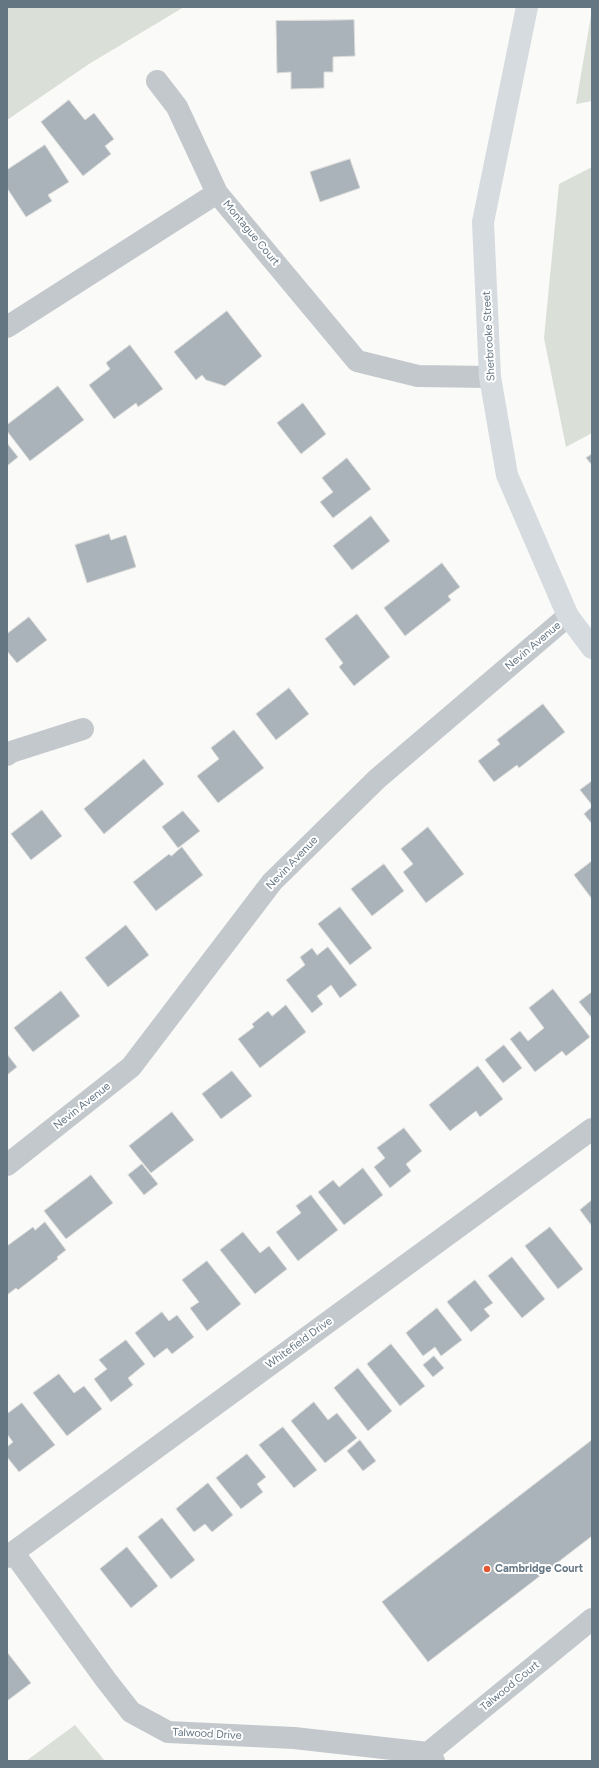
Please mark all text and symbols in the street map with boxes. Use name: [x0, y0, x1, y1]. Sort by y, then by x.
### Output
street label: Montague Court: [220, 198, 282, 268]
street label: Sherbrooke Street: [480, 291, 498, 381]
street label: Nevin Avenue: [502, 619, 564, 673]
street label: Nevin Avenue: [263, 834, 321, 892]
street label: Nevin Avenue: [51, 1080, 113, 1132]
street label: Whitefield Drive: [263, 1314, 335, 1372]
place label: Cambridge Court: [495, 1562, 583, 1576]
marker: Cambridge Court: [482, 1564, 492, 1574]
street label: Talwood Court: [478, 1658, 542, 1714]
street label: Talwood Drive: [172, 1726, 242, 1742]

